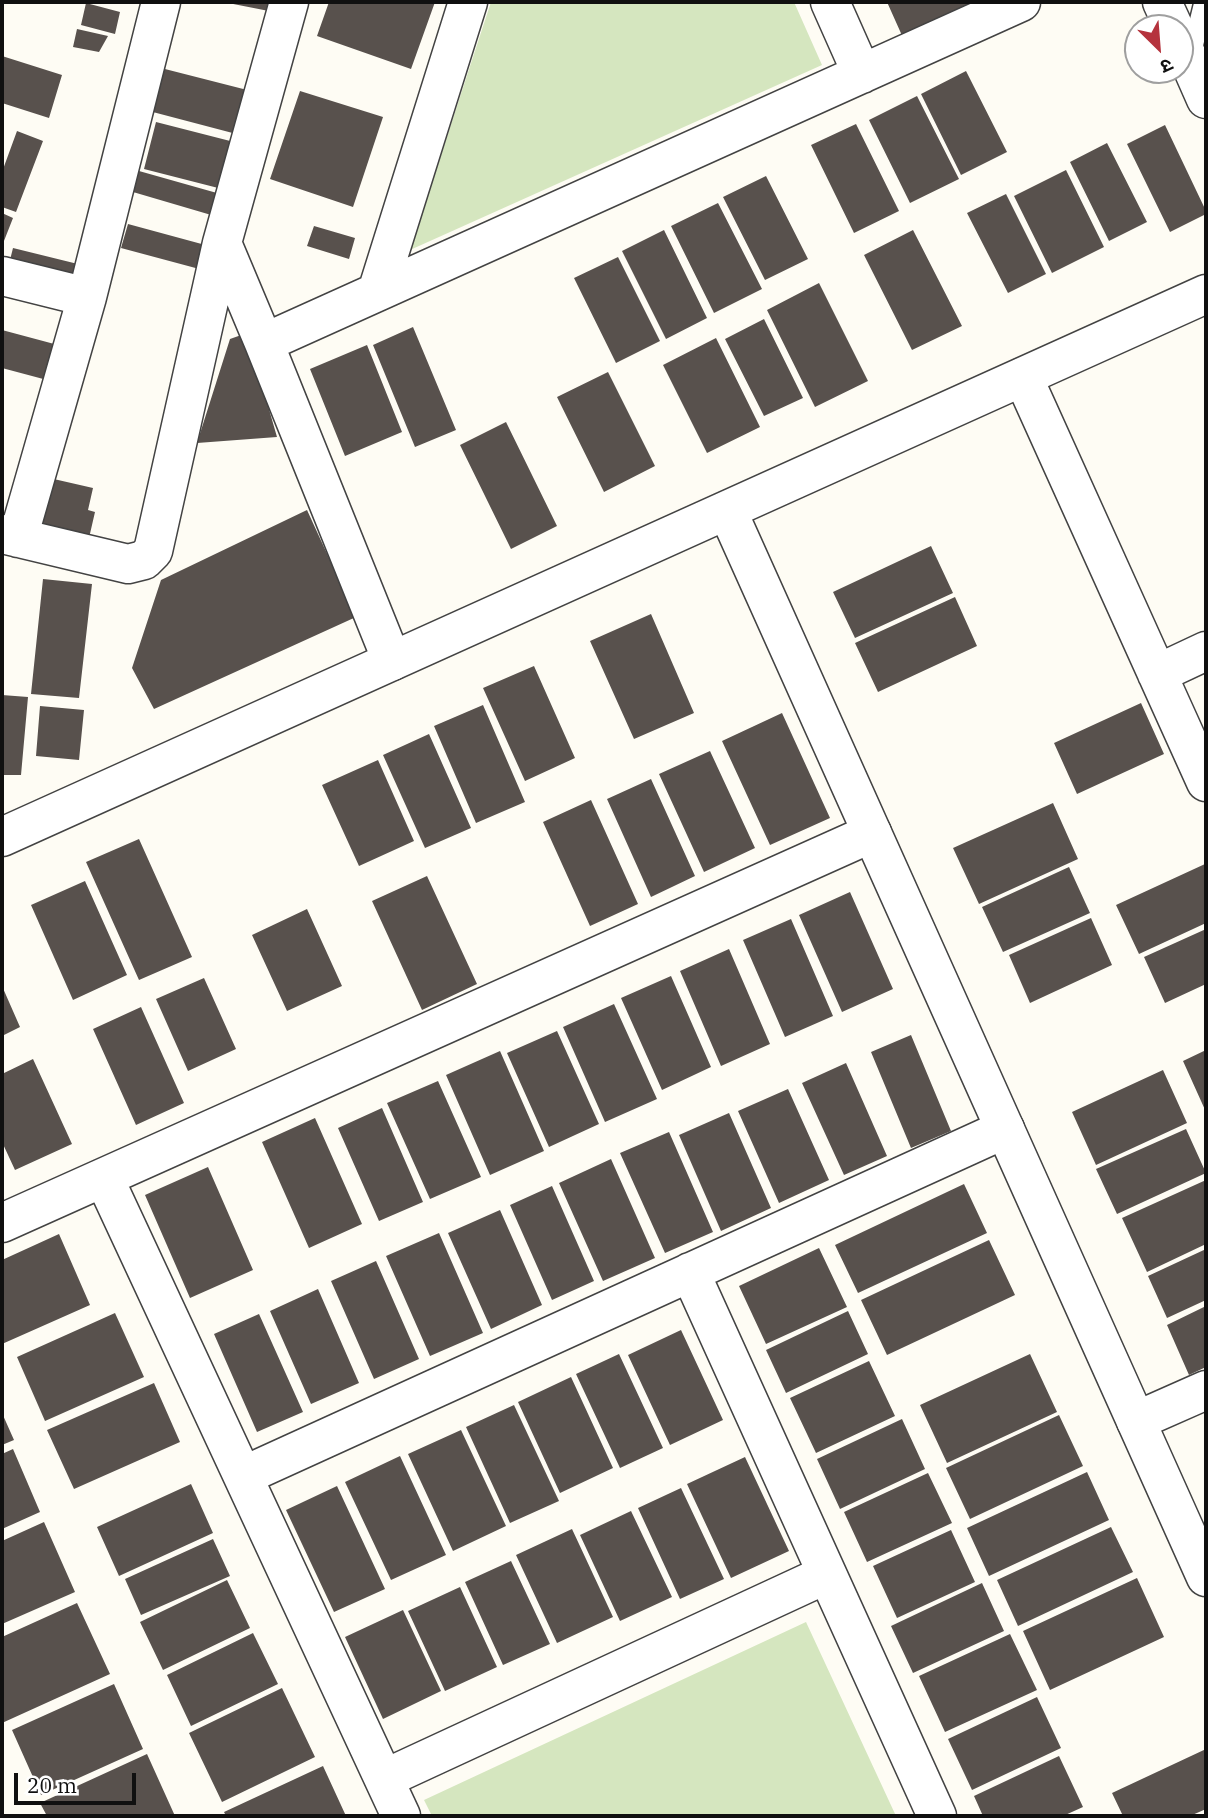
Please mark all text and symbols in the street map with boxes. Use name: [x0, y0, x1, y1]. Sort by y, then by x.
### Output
north arrow: [1124, 14, 1194, 84]
text: उ: [1157, 53, 1177, 79]
scale bar: [18, 1758, 140, 1802]
text: 20 m: [27, 1771, 77, 1799]

